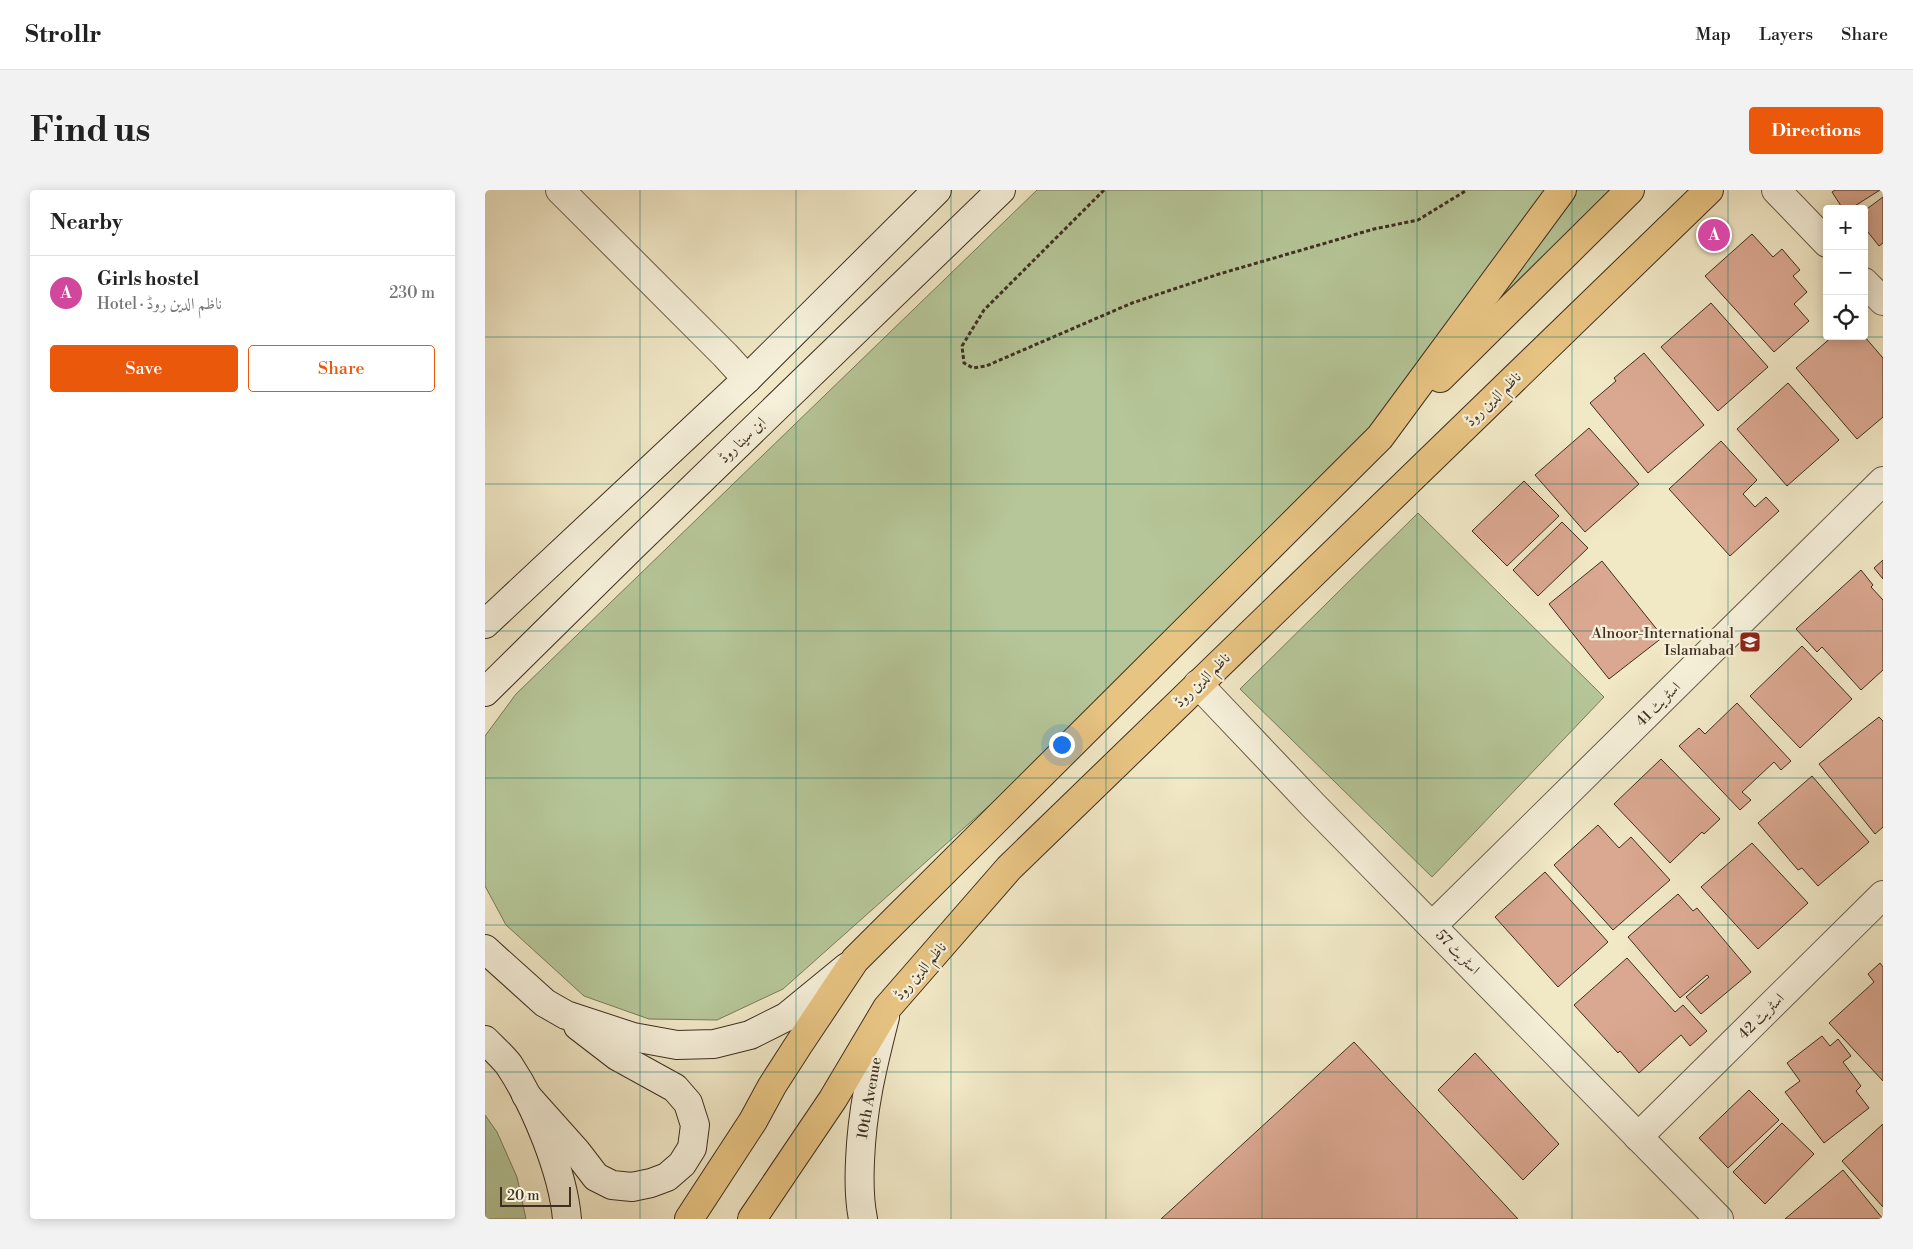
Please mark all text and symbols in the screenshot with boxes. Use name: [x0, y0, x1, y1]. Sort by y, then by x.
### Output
text: Strollr: [25, 20, 101, 50]
text: Map: [1696, 23, 1731, 46]
text: Layers: [1759, 23, 1813, 46]
text: Share: [1841, 23, 1888, 46]
button: Directions: [1749, 107, 1883, 154]
text: Find us: [30, 109, 150, 152]
map controls: [1823, 205, 1868, 340]
button: +: [1823, 205, 1868, 250]
text: Nearby: [50, 210, 123, 236]
pin: A: [1698, 216, 1730, 254]
button: −: [1823, 250, 1868, 295]
text: Girls hostel: [97, 267, 199, 291]
text: A: [60, 283, 72, 303]
text: 230 m: [389, 283, 435, 303]
text: Hotel · ناظم الدین روڈ: [97, 294, 222, 314]
button: locate: [1823, 295, 1868, 340]
button: Save: [50, 345, 238, 392]
button: Share: [248, 345, 435, 392]
street label: ناظم الدین روڈ: [1461, 368, 1528, 434]
street label: ابن سینا روڈ: [715, 413, 770, 468]
place label: Alnoor-International Islamabad: [1591, 624, 1735, 660]
school or university icon: Alnoor-International Islamabad: [1738, 630, 1762, 654]
street label: ناظم الدین روڈ: [1170, 649, 1237, 715]
street label: اسٹریٹ 41: [1632, 678, 1685, 731]
your location: [1049, 732, 1075, 758]
street label: اسٹریٹ 57: [1431, 926, 1484, 979]
street label: ناظم الدین روڈ: [890, 938, 954, 1007]
street label: اسٹریٹ 42: [1734, 989, 1789, 1044]
street label: 10th Avenue: [853, 1056, 886, 1141]
scale bar: [500, 1184, 571, 1207]
text: 20 m: [507, 1187, 539, 1205]

